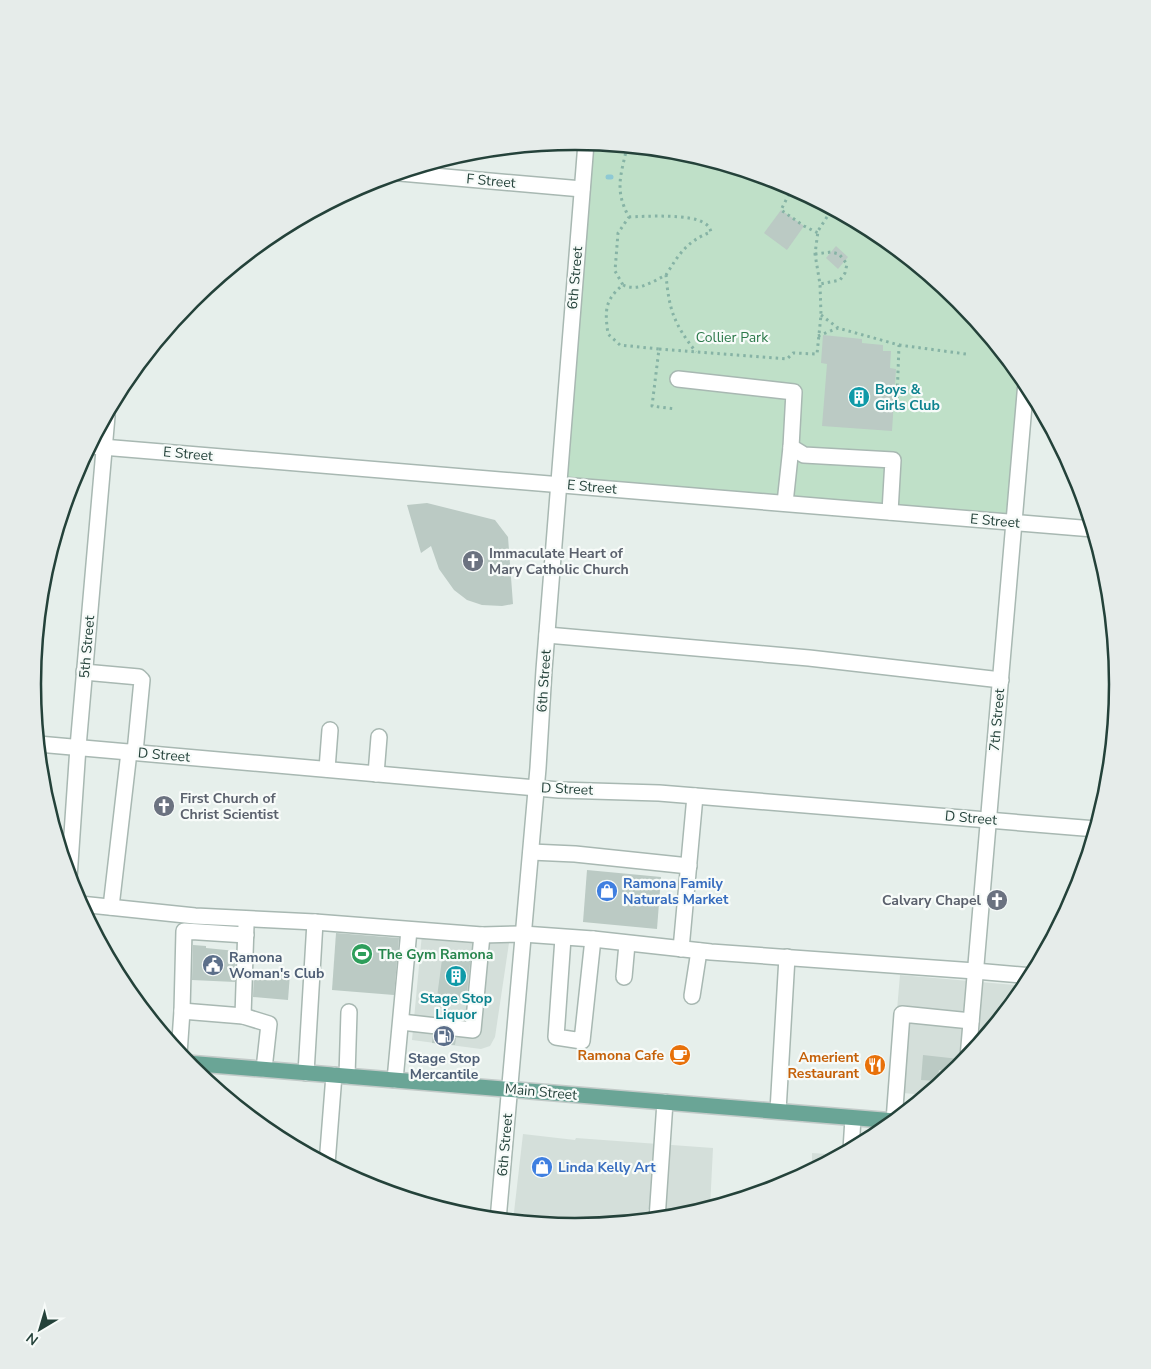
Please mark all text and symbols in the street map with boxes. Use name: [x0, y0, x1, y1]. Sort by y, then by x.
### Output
street label: F Street: [466, 169, 517, 193]
street label: 6th Street: [563, 246, 587, 310]
park label: Collier Park: [696, 328, 769, 347]
place label: Boys & Girls Club: [875, 380, 940, 415]
building icon: Boys & Girls Club: [847, 385, 871, 409]
street label: E Street: [162, 442, 214, 466]
street label: E Street: [566, 475, 618, 499]
street label: E Street: [969, 509, 1021, 533]
place label: Immaculate Heart of Mary Catholic Church: [489, 544, 629, 579]
church icon: Immaculate Heart of Mary Catholic Church: [461, 549, 485, 573]
street label: 5th Street: [75, 615, 99, 679]
street label: 6th Street: [532, 649, 556, 713]
street label: 7th Street: [985, 688, 1009, 752]
street label: D Street: [137, 743, 191, 767]
street label: D Street: [540, 778, 594, 800]
place label: First Church of Christ Scientist: [180, 789, 279, 824]
church icon: First Church of Christ Scientist: [152, 794, 176, 818]
street label: D Street: [944, 806, 998, 830]
place label: Ramona Family Naturals Market: [623, 874, 729, 909]
shop icon: Ramona Family Naturals Market: [595, 879, 619, 903]
church icon: Calvary Chapel: [985, 888, 1009, 912]
place label: Calvary Chapel: [882, 891, 982, 910]
sports icon: The Gym Ramona: [350, 942, 374, 966]
place label: The Gym Ramona: [378, 945, 493, 964]
place label: Ramona Woman's Club: [229, 948, 324, 983]
public building icon: Ramona Woman's Club: [201, 953, 225, 977]
building icon: Stage Stop Liquor: [444, 964, 468, 988]
place label: Stage Stop Liquor: [420, 989, 492, 1024]
fuel station icon: Stage Stop Mercantile: [432, 1024, 456, 1048]
cafe icon: Ramona Cafe: [668, 1043, 692, 1067]
place label: Ramona Cafe: [577, 1046, 664, 1065]
place label: Amerient Restaurant: [787, 1048, 860, 1083]
place label: Stage Stop Mercantile: [408, 1049, 480, 1084]
restaurant icon: Amerient Restaurant: [863, 1053, 887, 1077]
street label: Main Street: [504, 1079, 578, 1105]
street label: 6th Street: [493, 1113, 517, 1177]
shop icon: Linda Kelly Art: [530, 1155, 554, 1179]
place label: Linda Kelly Art: [558, 1158, 656, 1177]
north arrow: [15, 1304, 65, 1354]
text: N: [22, 1328, 42, 1350]

